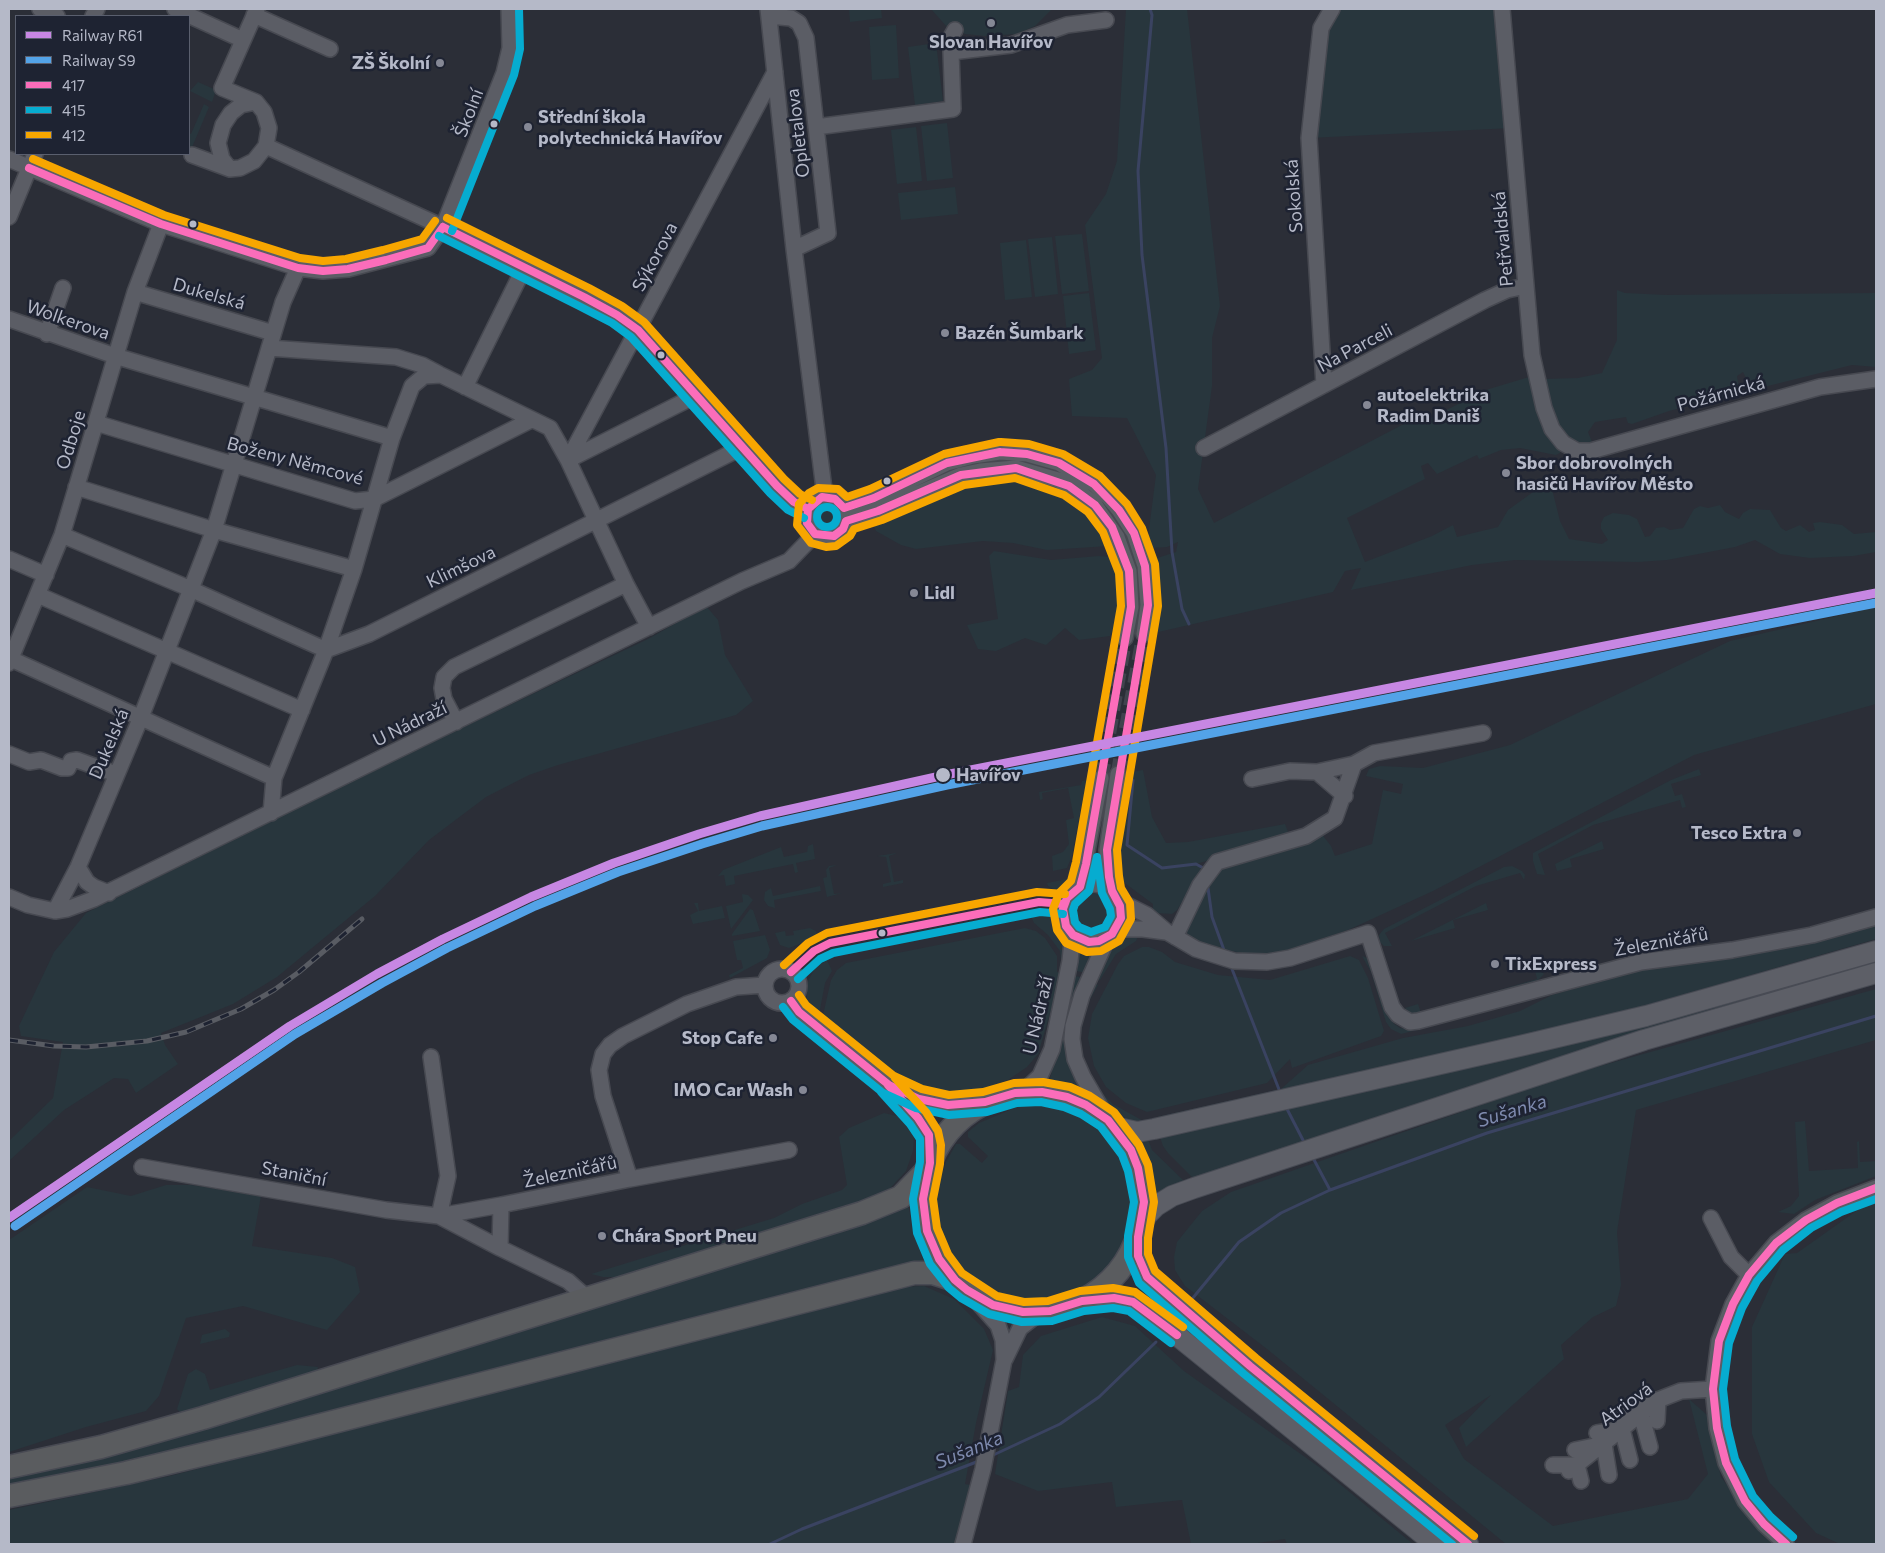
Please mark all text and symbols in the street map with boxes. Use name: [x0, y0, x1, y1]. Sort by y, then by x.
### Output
legend: [15, 15, 190, 155]
marker: Slovan Havířov: [985, 17, 997, 29]
text: Railway R61: [62, 26, 143, 44]
place label: Slovan Havířov: [929, 31, 1053, 53]
text: Railway S9: [62, 51, 136, 69]
place label: ZŠ Školní: [352, 52, 430, 74]
marker: ZŠ Školní: [434, 57, 446, 69]
text: 417: [62, 76, 85, 94]
street label: Školní: [450, 86, 488, 140]
street label: Opletalova: [782, 87, 814, 179]
text: 415: [62, 101, 86, 119]
place label: Střední škola polytechnická Havířov: [538, 106, 723, 148]
unlabelled marker: [489, 119, 499, 129]
marker: Střední škola polytechnická Havířov: [522, 121, 534, 133]
text: 412: [62, 126, 85, 144]
street label: Sokolská: [1281, 159, 1307, 233]
street label: Petřvaldská: [1488, 190, 1518, 288]
unlabelled marker: [188, 219, 198, 229]
street label: Sýkorova: [628, 219, 682, 295]
street label: Dukelská: [170, 273, 248, 315]
street label: Wolkerova: [23, 296, 113, 344]
street label: Na Parceli: [1314, 319, 1396, 377]
place label: Bazén Šumbark: [955, 322, 1084, 344]
marker: Bazén Šumbark: [939, 327, 951, 339]
unlabelled marker: [656, 350, 666, 360]
street label: Požárnická: [1675, 372, 1767, 416]
place label: autoelektrika Radim Daniš: [1377, 384, 1489, 426]
marker: autoelektrika Radim Daniš: [1361, 399, 1373, 411]
street label: Odboje: [52, 408, 90, 472]
street label: Boženy Němcové: [225, 432, 365, 490]
place label: Sbor dobrovolných hasičů Havířov Město: [1516, 452, 1693, 494]
marker: Sbor dobrovolných hasičů Havířov Město: [1500, 467, 1512, 479]
unlabelled marker: [882, 476, 892, 486]
street label: Klimšova: [423, 541, 499, 593]
place label: Lidl: [924, 582, 955, 604]
marker: Lidl: [908, 587, 920, 599]
street label: U Nádraží: [369, 697, 451, 751]
street label: Dukelská: [85, 706, 133, 782]
place label: Havířov: [956, 764, 1021, 786]
marker: Havířov: [934, 766, 952, 784]
place label: Tesco Extra: [1691, 822, 1787, 844]
marker: Tesco Extra: [1791, 827, 1803, 839]
street label: Železničářů: [1612, 923, 1710, 961]
unlabelled marker: [877, 928, 887, 938]
place label: TixExpress: [1505, 953, 1597, 975]
marker: TixExpress: [1489, 958, 1501, 970]
street label: U Nádraží: [1018, 974, 1058, 1056]
place label: Stop Cafe: [682, 1027, 763, 1049]
marker: Stop Cafe: [767, 1032, 779, 1044]
place label: IMO Car Wash: [673, 1079, 793, 1101]
marker: IMO Car Wash: [797, 1084, 809, 1096]
water label: Sušanka: [1475, 1090, 1549, 1132]
street label: Železničářů: [521, 1152, 619, 1192]
street label: Staniční: [260, 1157, 328, 1191]
place label: Chára Sport Pneu: [612, 1225, 757, 1247]
marker: Chára Sport Pneu: [596, 1230, 608, 1242]
street label: Atriová: [1595, 1378, 1657, 1430]
water label: Sušanka: [932, 1426, 1006, 1474]

